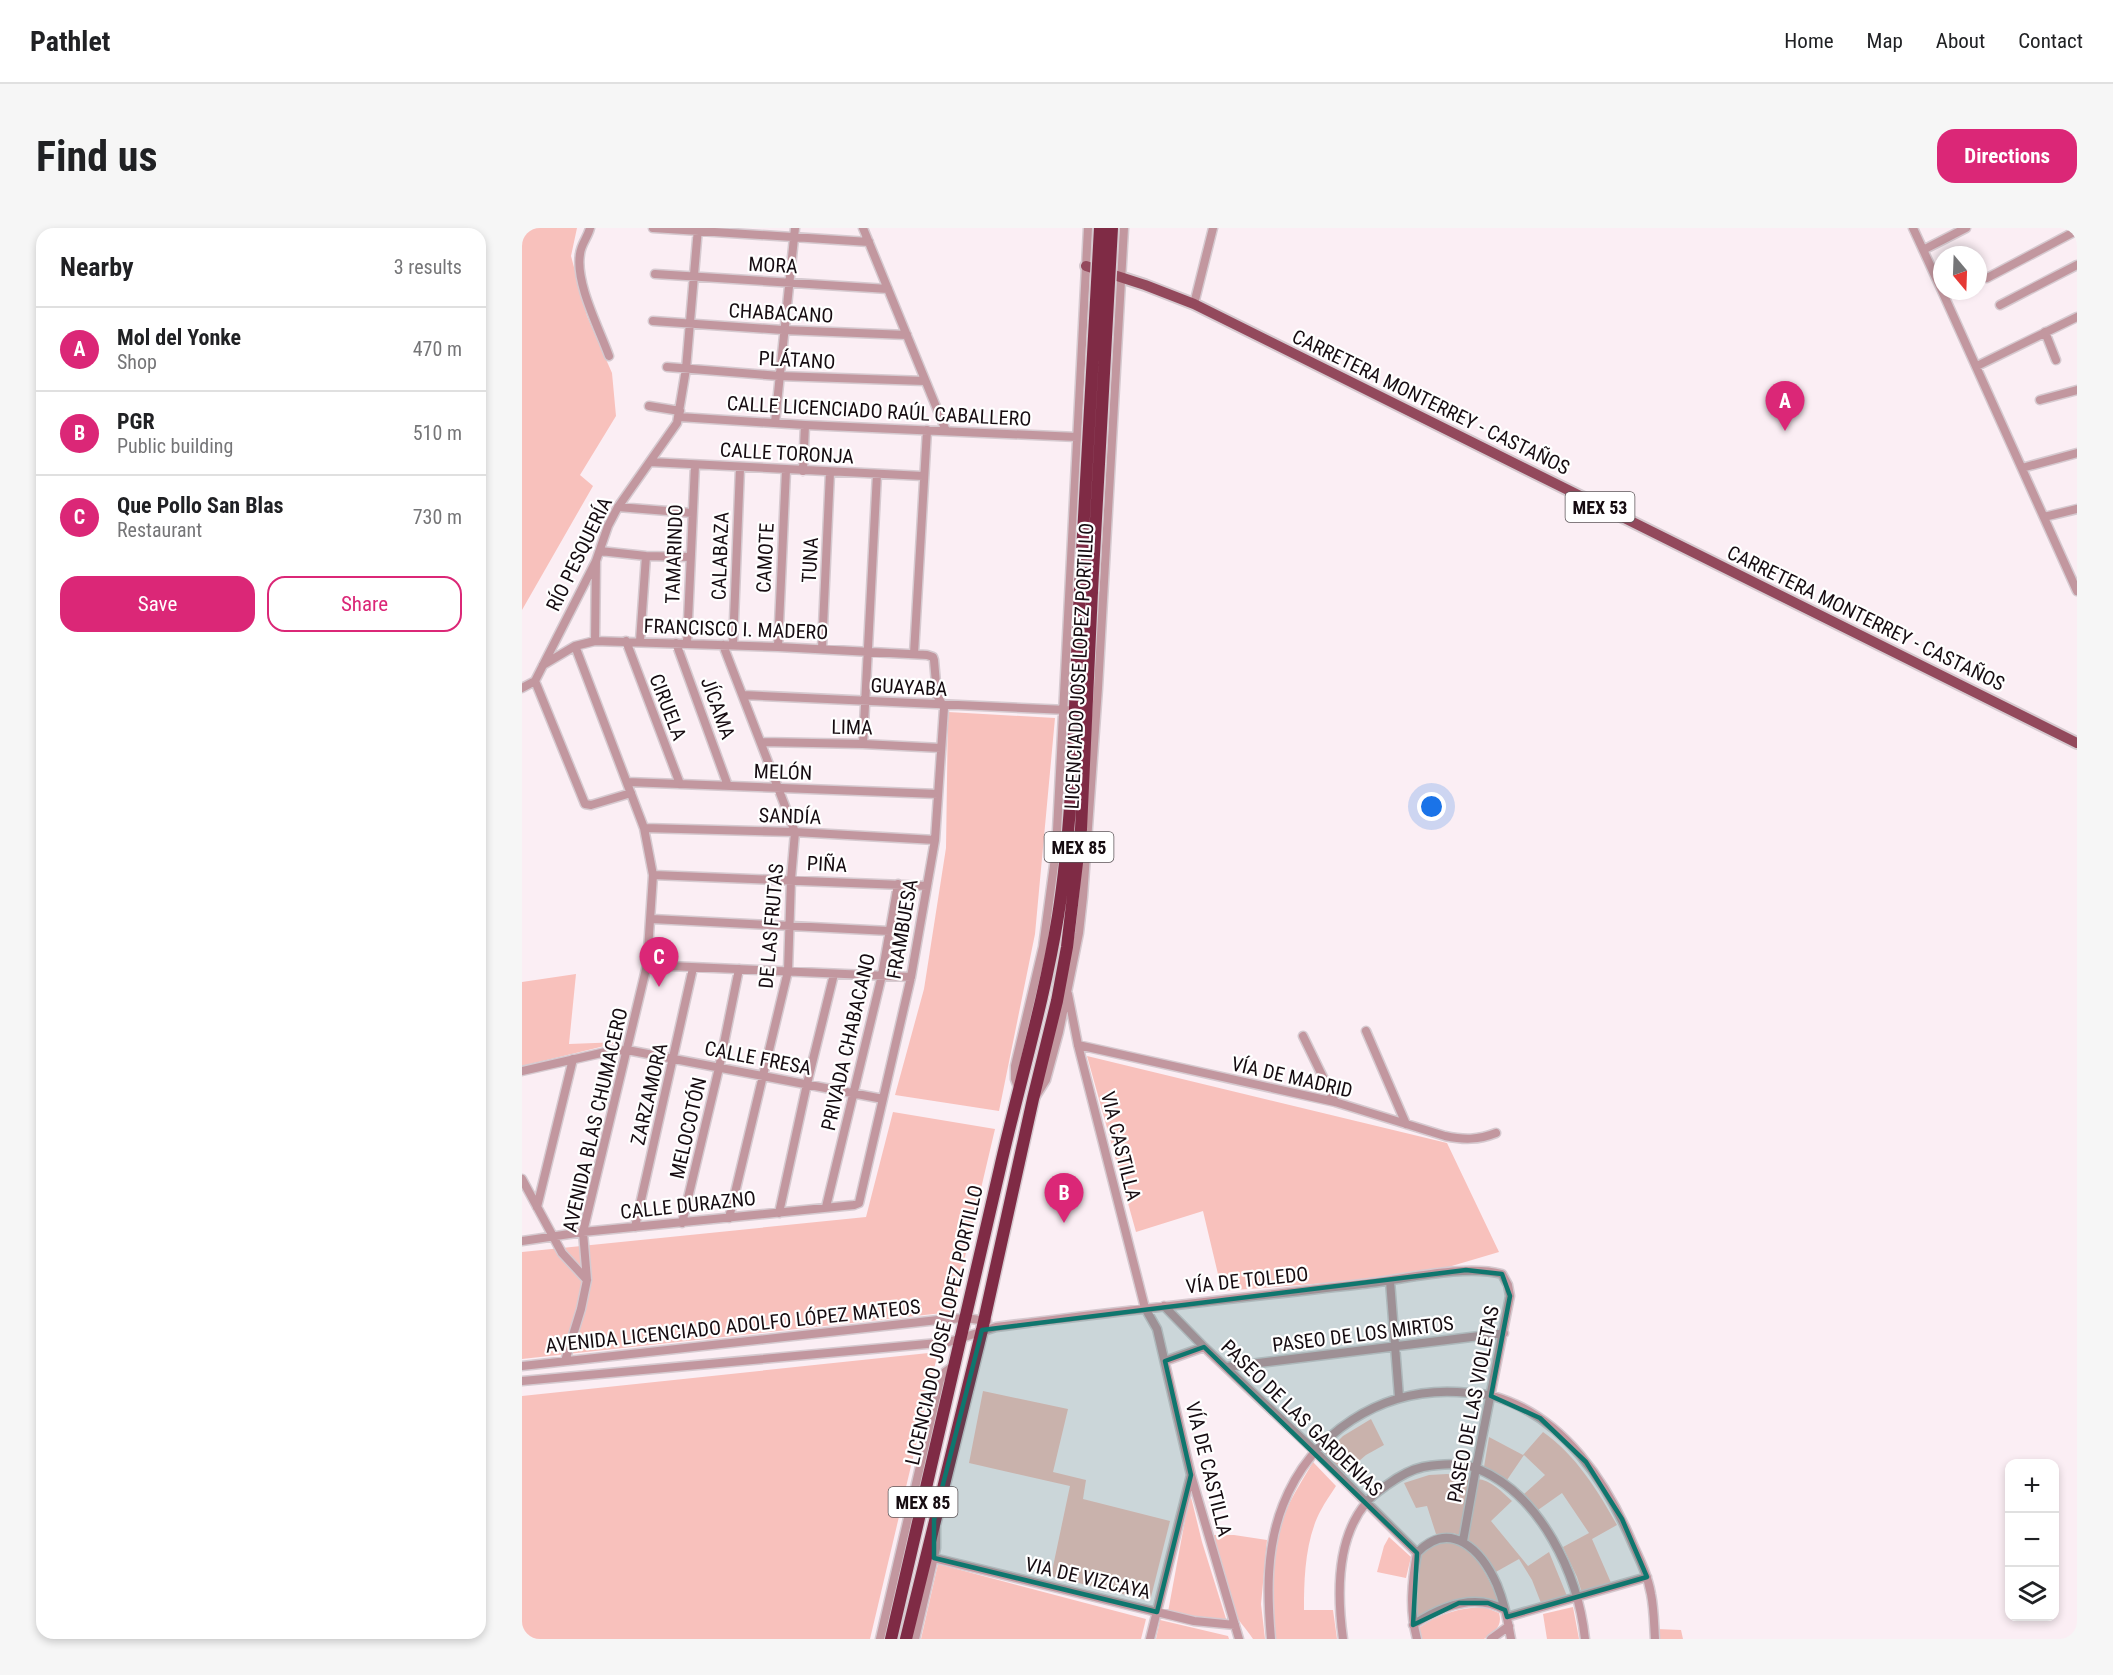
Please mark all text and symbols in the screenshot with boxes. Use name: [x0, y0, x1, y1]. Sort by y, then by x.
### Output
text: Pathlet: [30, 25, 110, 58]
text: Home: [1784, 29, 1834, 53]
text: Map: [1867, 29, 1903, 53]
text: About: [1936, 29, 1985, 53]
text: Contact: [2018, 29, 2083, 53]
button: Directions: [1937, 129, 2077, 183]
text: Find us: [36, 132, 157, 181]
north arrow: [1933, 246, 1987, 300]
text: Nearby: [60, 252, 134, 282]
street label: MORA: [748, 252, 799, 278]
text: 3 results: [394, 255, 462, 279]
street label: CHABACANO: [728, 298, 834, 328]
street label: CARRETERA MONTERREY - CASTAÑOS: [1288, 324, 1574, 480]
text: Mol del Yonke: [117, 325, 241, 350]
text: A: [74, 337, 85, 361]
text: 470 m: [413, 337, 462, 361]
street label: PLÁTANO: [758, 346, 836, 374]
text: Shop: [117, 350, 157, 374]
pin: A: [1766, 382, 1804, 431]
street label: CALLE LICENCIADO RAÚL CABALLERO: [726, 391, 1032, 431]
text: PGR: [117, 409, 155, 434]
text: B: [74, 421, 85, 445]
text: 510 m: [413, 421, 462, 445]
text: Public building: [117, 434, 233, 458]
street label: CALLE TORONJA: [719, 438, 855, 469]
road number: MEX 53: [1566, 492, 1634, 522]
text: Que Pollo San Blas: [117, 493, 283, 518]
street label: RÍO PESQUERÍA: [541, 493, 617, 615]
street label: TAMARINDO: [660, 504, 688, 604]
text: C: [74, 505, 85, 529]
text: 730 m: [413, 505, 462, 529]
street label: CALABAZA: [706, 511, 734, 601]
text: Restaurant: [117, 518, 202, 542]
street label: CAMOTE: [751, 522, 779, 594]
street label: LICENCIADO JOSE LOPEZ PORTILLO: [1060, 522, 1098, 810]
street label: TUNA: [797, 536, 823, 583]
street label: CARRETERA MONTERREY - CASTAÑOS: [1723, 540, 2009, 696]
button: Save: [60, 576, 255, 632]
button: Share: [267, 576, 462, 632]
street label: FRANCISCO I. MADERO: [643, 614, 829, 644]
street label: CIRUELA: [644, 670, 692, 744]
street label: GUAYABA: [870, 673, 949, 701]
street label: JÍCAMA: [696, 674, 740, 743]
street label: LIMA: [831, 715, 873, 739]
street label: MELÓN: [753, 759, 813, 785]
your location: [1417, 792, 1446, 821]
street label: SANDÍA: [758, 803, 822, 829]
road number: MEX 85: [1044, 832, 1114, 862]
street label: PIÑA: [806, 851, 848, 877]
street label: DE LAS FRUTAS: [754, 863, 788, 989]
street label: FRAMBUESA: [881, 877, 923, 981]
pin: C: [640, 938, 678, 987]
street label: PRIVADA CHABACANO: [816, 951, 880, 1133]
street label: AVENIDA BLAS CHUMACERO: [558, 1006, 632, 1234]
street label: CALLE FRESA: [702, 1036, 814, 1080]
street label: ZARZAMORA: [626, 1040, 673, 1147]
street label: VÍA DE MADRID: [1229, 1051, 1355, 1103]
street label: MELOCOTÓN: [665, 1075, 711, 1181]
street label: VIA CASTILLA: [1096, 1089, 1146, 1204]
pin: B: [1044, 1174, 1084, 1223]
street label: LICENCIADO JOSE LOPEZ PORTILLO: [900, 1183, 988, 1467]
street label: CALLE DURAZNO: [619, 1186, 757, 1224]
street label: VÍA DE TOLEDO: [1185, 1262, 1309, 1298]
street label: AVENIDA LICENCIADO ADOLFO LÓPEZ MATEOS: [544, 1294, 922, 1358]
street label: PASEO DE LAS VIOLETAS: [1442, 1304, 1504, 1504]
street label: PASEO DE LOS MIRTOS: [1271, 1311, 1455, 1357]
street label: PASEO DE LAS GARDENIAS: [1216, 1335, 1388, 1501]
street label: VÍA DE CASTILLA: [1181, 1399, 1237, 1539]
map controls: [2005, 1459, 2059, 1621]
button: +: [2005, 1459, 2059, 1513]
road number: MEX 85: [888, 1487, 958, 1517]
button: −: [2005, 1513, 2059, 1567]
street label: VIA DE VIZCAYA: [1023, 1552, 1153, 1604]
button: layers: [2005, 1567, 2059, 1621]

